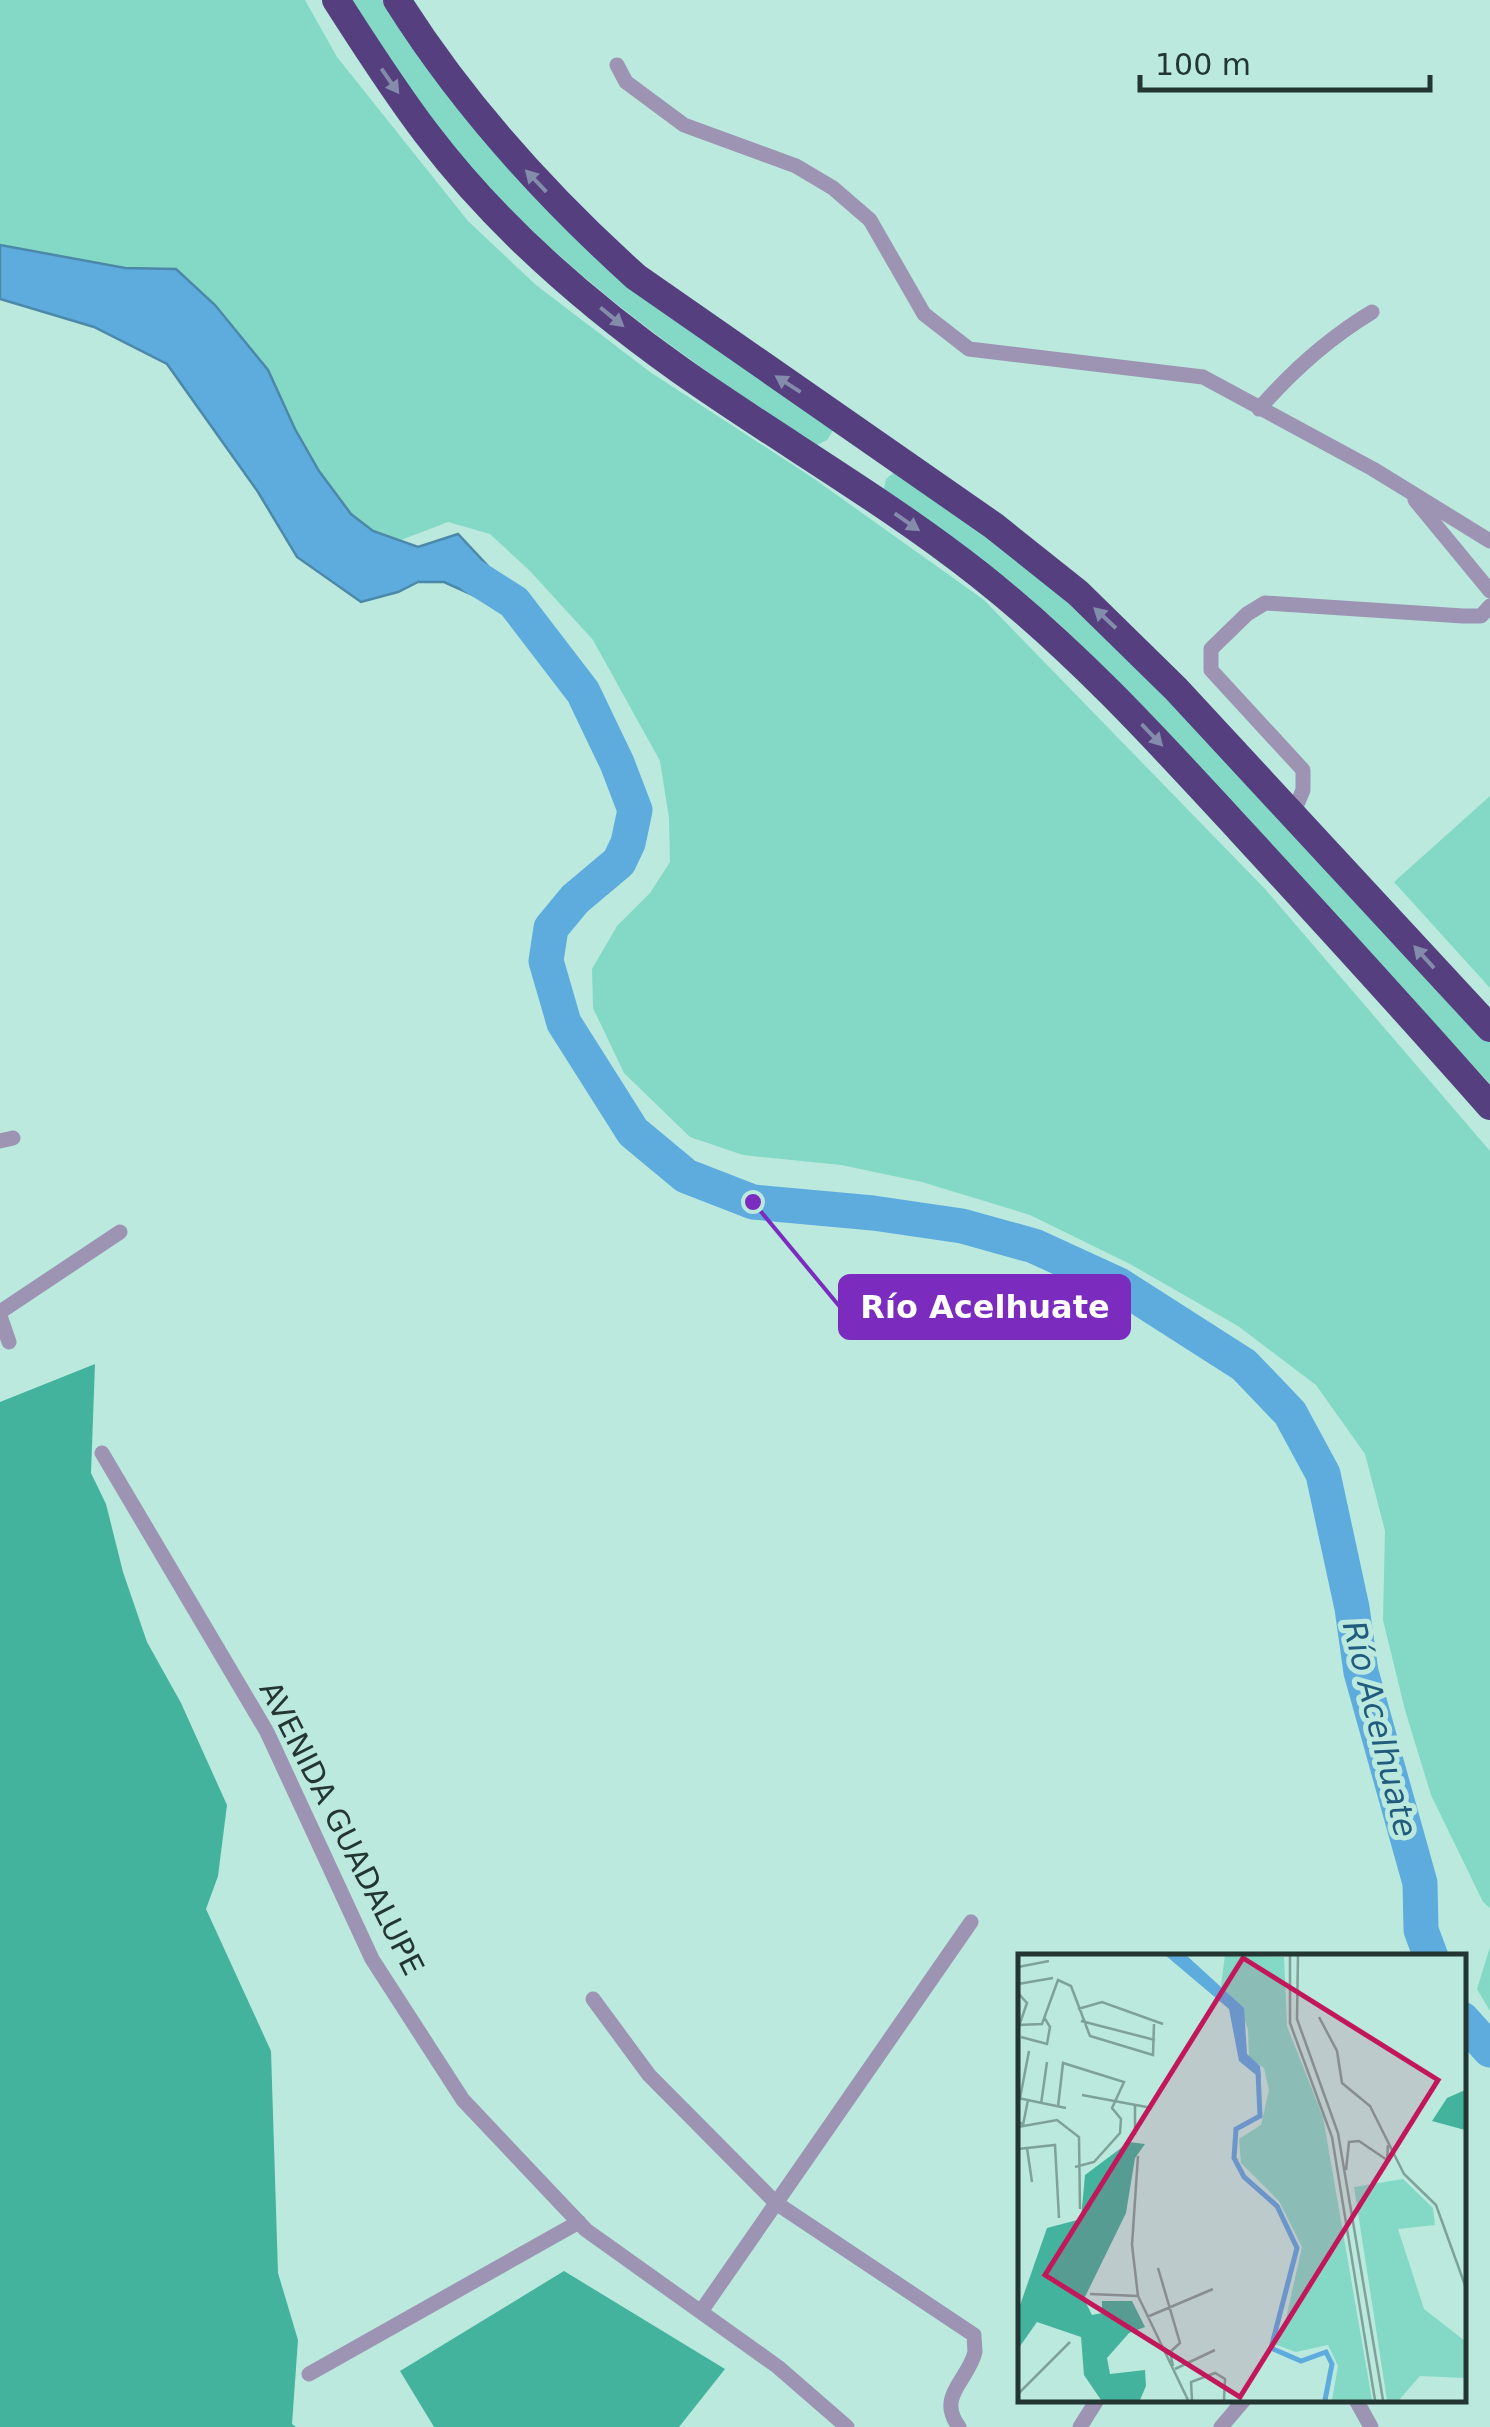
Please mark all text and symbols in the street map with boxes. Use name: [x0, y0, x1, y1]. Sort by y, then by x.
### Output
scale bar: [1140, 30, 1430, 92]
text: 100 m: [1155, 47, 1251, 82]
one-way arrow: [380, 68, 399, 95]
one-way arrow: [525, 169, 548, 193]
one-way arrow: [599, 306, 624, 327]
one-way arrow: [774, 376, 801, 394]
one-way arrow: [894, 512, 921, 531]
one-way arrow: [1093, 607, 1117, 630]
one-way arrow: [1140, 722, 1163, 746]
one-way arrow: [1413, 945, 1436, 969]
callout: Río Acelhuate: [840, 1276, 1129, 1338]
text: Río Acelhuate: [860, 1288, 1110, 1326]
water label: Río Acelhuate: [1335, 1617, 1425, 1841]
street label: AVENIDA GUADALUPE: [253, 1675, 431, 1981]
inset map: [1018, 1954, 1465, 2402]

